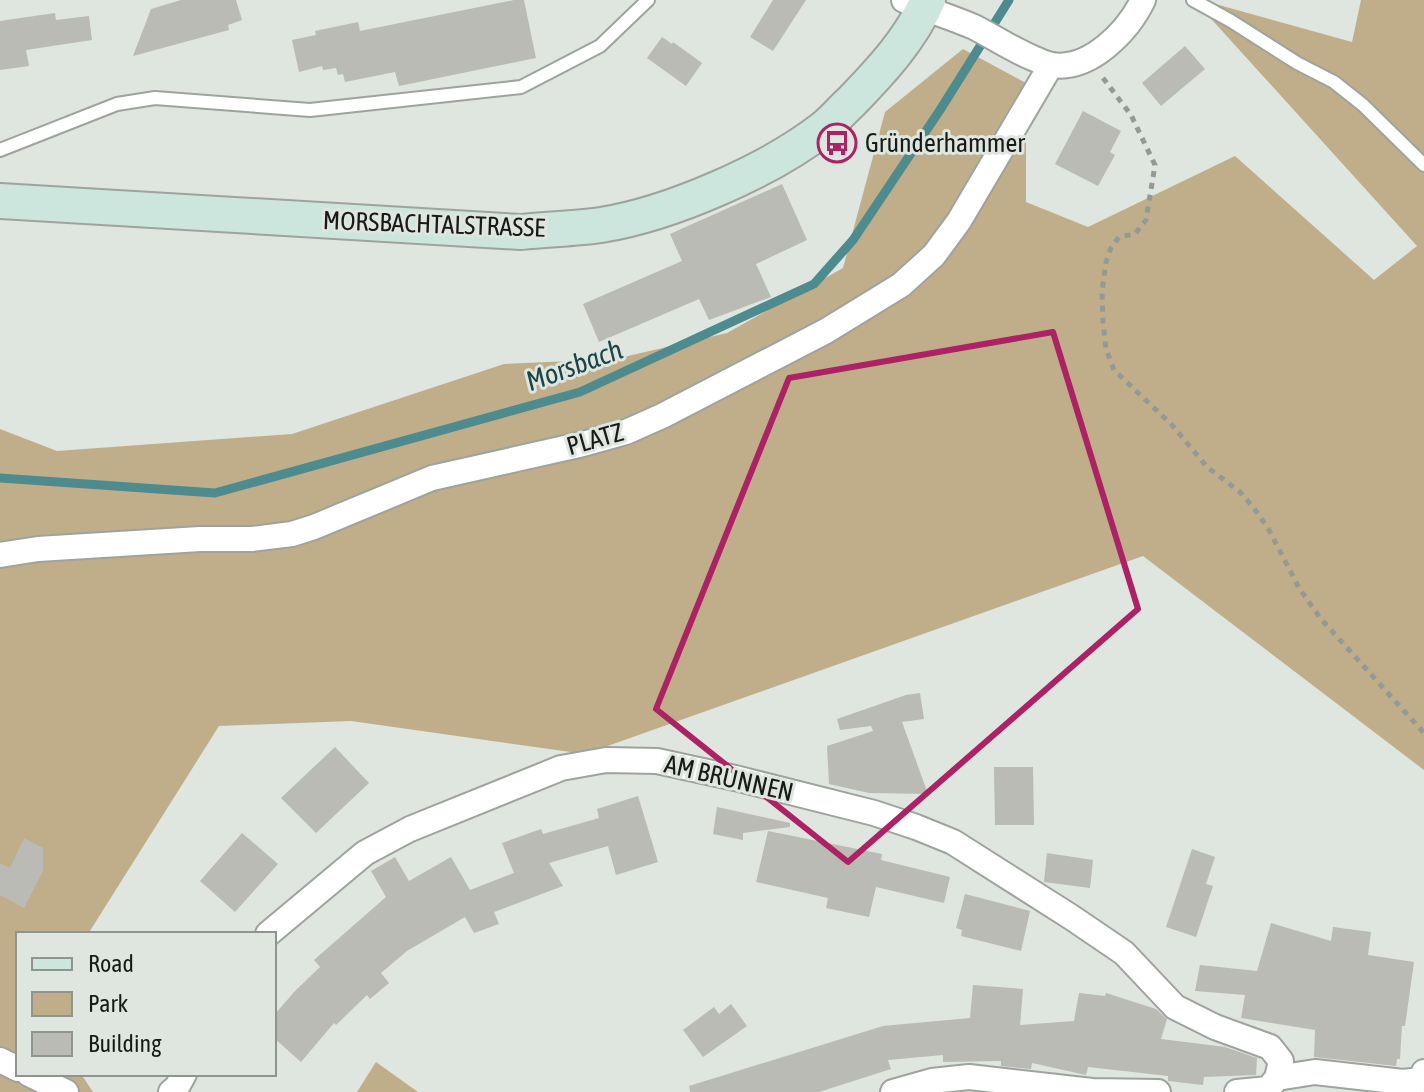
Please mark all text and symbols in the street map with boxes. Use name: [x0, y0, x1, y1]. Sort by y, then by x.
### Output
bus stop icon: Gründerhammer: [816, 122, 858, 164]
place label: Gründerhammer: [865, 128, 1025, 158]
street label: MORSBACHTALSTRASSE: [322, 205, 546, 243]
water label: Morsbach: [521, 333, 627, 397]
street label: PLATZ: [563, 417, 627, 461]
street label: AM BRUNNEN: [662, 749, 796, 807]
legend: [16, 932, 276, 1076]
text: Road: [88, 950, 134, 977]
text: Park: [88, 990, 129, 1017]
text: Building: [88, 1030, 162, 1057]

